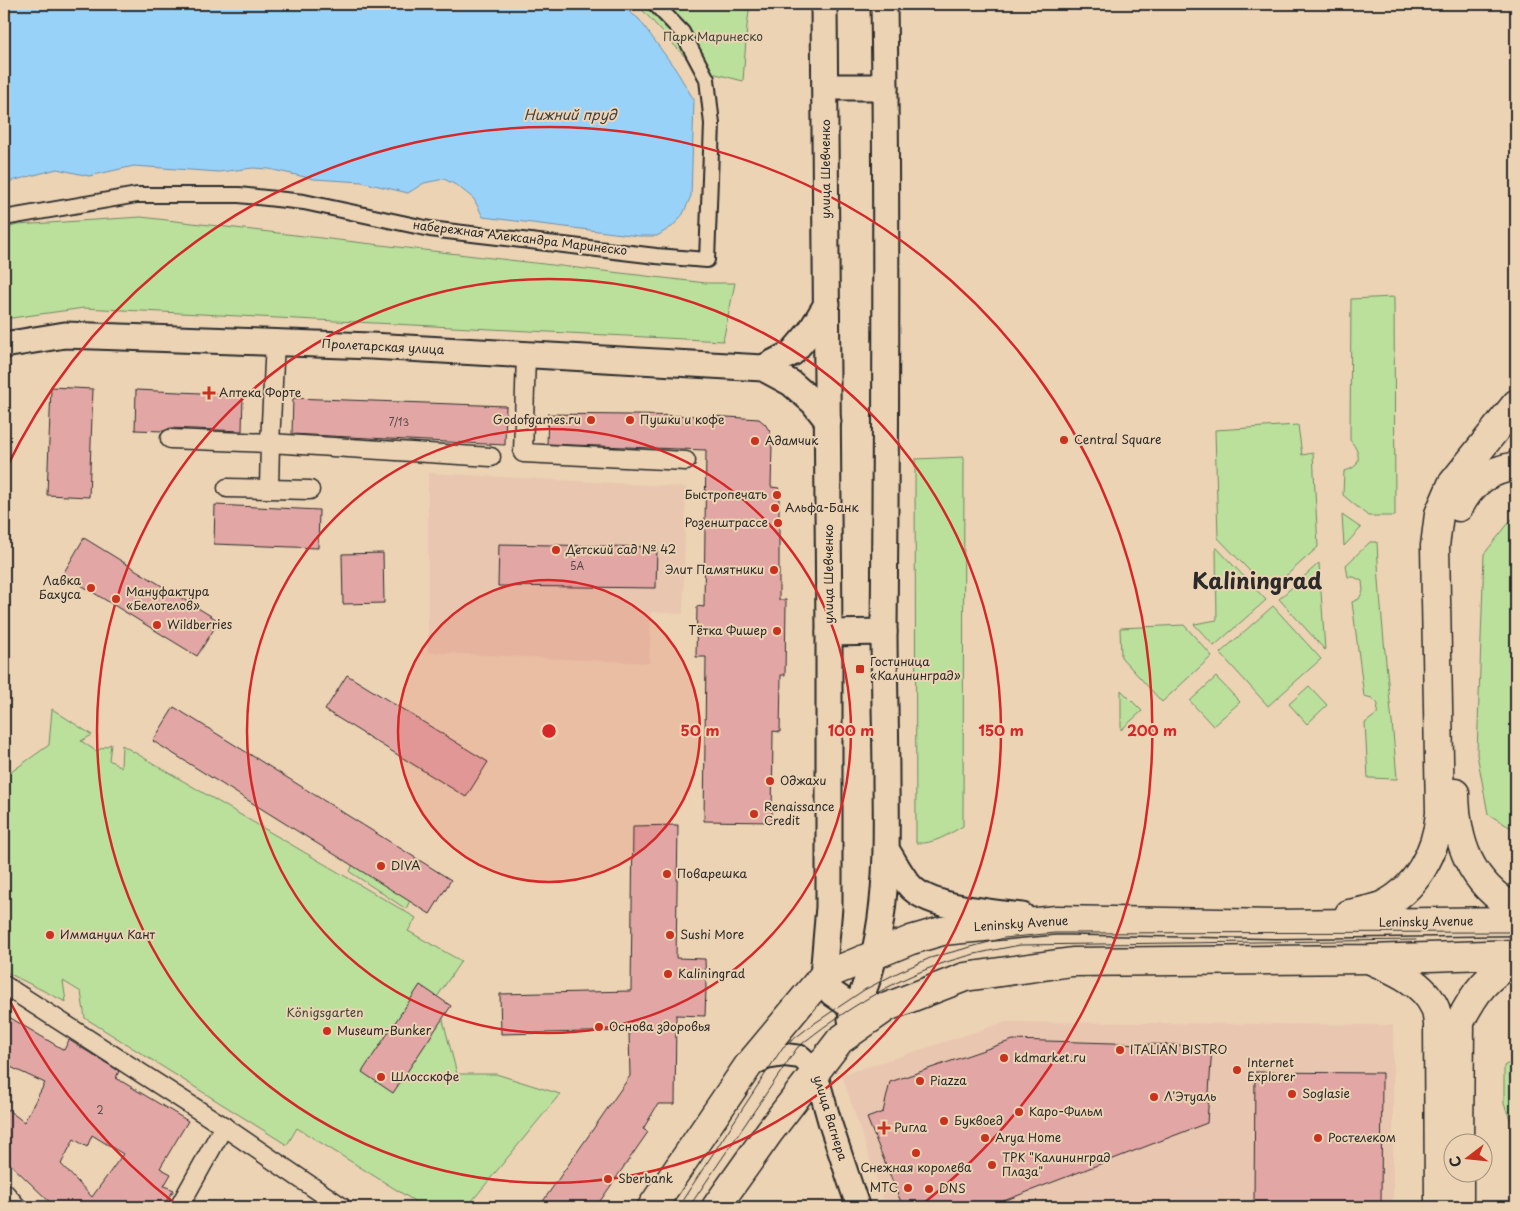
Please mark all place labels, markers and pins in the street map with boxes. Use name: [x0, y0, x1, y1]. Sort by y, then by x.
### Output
place label: Аптека Форте: [219, 383, 302, 401]
marker: Аптека Форте: [203, 387, 215, 399]
place label: Godofgames.ru: [493, 410, 581, 428]
place label: Пушки и кофе: [640, 410, 725, 428]
marker: Godofgames.ru: [585, 414, 597, 426]
marker: Пушки и кофе: [624, 414, 636, 426]
place label: Central Square: [1074, 430, 1161, 448]
place label: Адамчик: [765, 431, 819, 449]
marker: Central Square: [1058, 434, 1070, 446]
marker: Адамчик: [749, 435, 761, 447]
place label: Быстропечать: [685, 485, 767, 503]
marker: Быстропечать: [771, 489, 783, 501]
place label: Альфа-Банк: [785, 498, 859, 516]
marker: Альфа-Банк: [769, 502, 781, 514]
place label: Розенштрассе: [684, 513, 768, 531]
marker: Розенштрассе: [772, 517, 784, 529]
place label: Детский сад № 42: [565, 540, 676, 558]
marker: Детский сад № 42: [550, 544, 562, 556]
place label: Элит Памятники: [665, 560, 764, 578]
marker: Элит Памятники: [768, 564, 780, 576]
place label: Лавка Бахуса: [39, 571, 82, 603]
marker: Лавка Бахуса: [85, 582, 97, 594]
place label: Мануфактура «Белотелов»: [126, 582, 210, 614]
marker: Мануфактура «Белотелов»: [110, 593, 122, 605]
place label: Wildberries: [167, 615, 233, 633]
marker: Wildberries: [151, 619, 163, 631]
place label: Тётка Фишер: [688, 621, 767, 639]
marker: Тётка Фишер: [771, 625, 783, 637]
place label: Гостиница «Калининград»: [870, 652, 961, 684]
marker: Гостиница «Калининград»: [854, 663, 866, 675]
centre of rings: [540, 722, 558, 740]
place label: Оджахи: [780, 771, 827, 789]
marker: Оджахи: [764, 775, 776, 787]
place label: Renaissance Credit: [764, 797, 835, 829]
marker: Renaissance Credit: [748, 808, 760, 820]
place label: DIVA: [391, 856, 420, 874]
marker: DIVA: [375, 860, 387, 872]
place label: Поварешка: [677, 864, 747, 882]
marker: Поварешка: [661, 868, 673, 880]
place label: Иммануил Кант: [60, 925, 156, 943]
place label: Sushi More: [680, 925, 744, 943]
marker: Иммануил Кант: [44, 929, 56, 941]
marker: Sushi More: [664, 929, 676, 941]
place label: Kaliningrad: [678, 964, 746, 982]
marker: Kaliningrad: [662, 968, 674, 980]
place label: Основа здоровья: [609, 1017, 711, 1035]
place label: Museum-Bunker: [337, 1021, 432, 1039]
marker: Основа здоровья: [593, 1021, 605, 1033]
marker: Museum-Bunker: [321, 1025, 333, 1037]
place label: ITALIAN BISTRO: [1130, 1040, 1228, 1058]
marker: ITALIAN BISTRO: [1114, 1044, 1126, 1056]
place label: kdmarket.ru: [1014, 1048, 1086, 1066]
marker: kdmarket.ru: [998, 1052, 1010, 1064]
place label: Internet Explorer: [1247, 1053, 1296, 1085]
marker: Internet Explorer: [1231, 1064, 1243, 1076]
place label: Шлосскофе: [391, 1067, 460, 1085]
marker: Шлосскофе: [375, 1071, 387, 1083]
place label: Piazza: [930, 1071, 967, 1089]
marker: Piazza: [914, 1075, 926, 1087]
place label: Soglasie: [1302, 1084, 1350, 1102]
place label: Л'Этуаль: [1164, 1087, 1216, 1105]
marker: Soglasie: [1286, 1088, 1298, 1100]
marker: Л'Этуаль: [1148, 1091, 1160, 1103]
place label: Каро-Фильм: [1029, 1102, 1103, 1120]
marker: Каро-Фильм: [1013, 1106, 1025, 1118]
place label: Буквоед: [954, 1111, 1003, 1129]
marker: Буквоед: [938, 1115, 950, 1127]
place label: Ригла: [894, 1118, 927, 1136]
marker: Ригла: [878, 1122, 890, 1134]
place label: Arya Home: [995, 1128, 1061, 1146]
place label: Ростелеком: [1328, 1128, 1396, 1146]
marker: Arya Home: [979, 1132, 991, 1144]
marker: Ростелеком: [1312, 1132, 1324, 1144]
marker: Снежная королева: [910, 1147, 922, 1159]
place label: ТРК "Калининград Плаза": [1002, 1148, 1111, 1180]
place label: Снежная королева: [860, 1158, 972, 1176]
marker: ТРК "Калининград Плаза": [986, 1159, 998, 1171]
place label: Sberbank: [618, 1169, 673, 1187]
marker: Sberbank: [602, 1173, 614, 1185]
place label: МТС: [870, 1178, 898, 1196]
place label: DNS: [939, 1179, 966, 1197]
marker: МТС: [902, 1182, 914, 1194]
marker: DNS: [923, 1183, 935, 1195]

